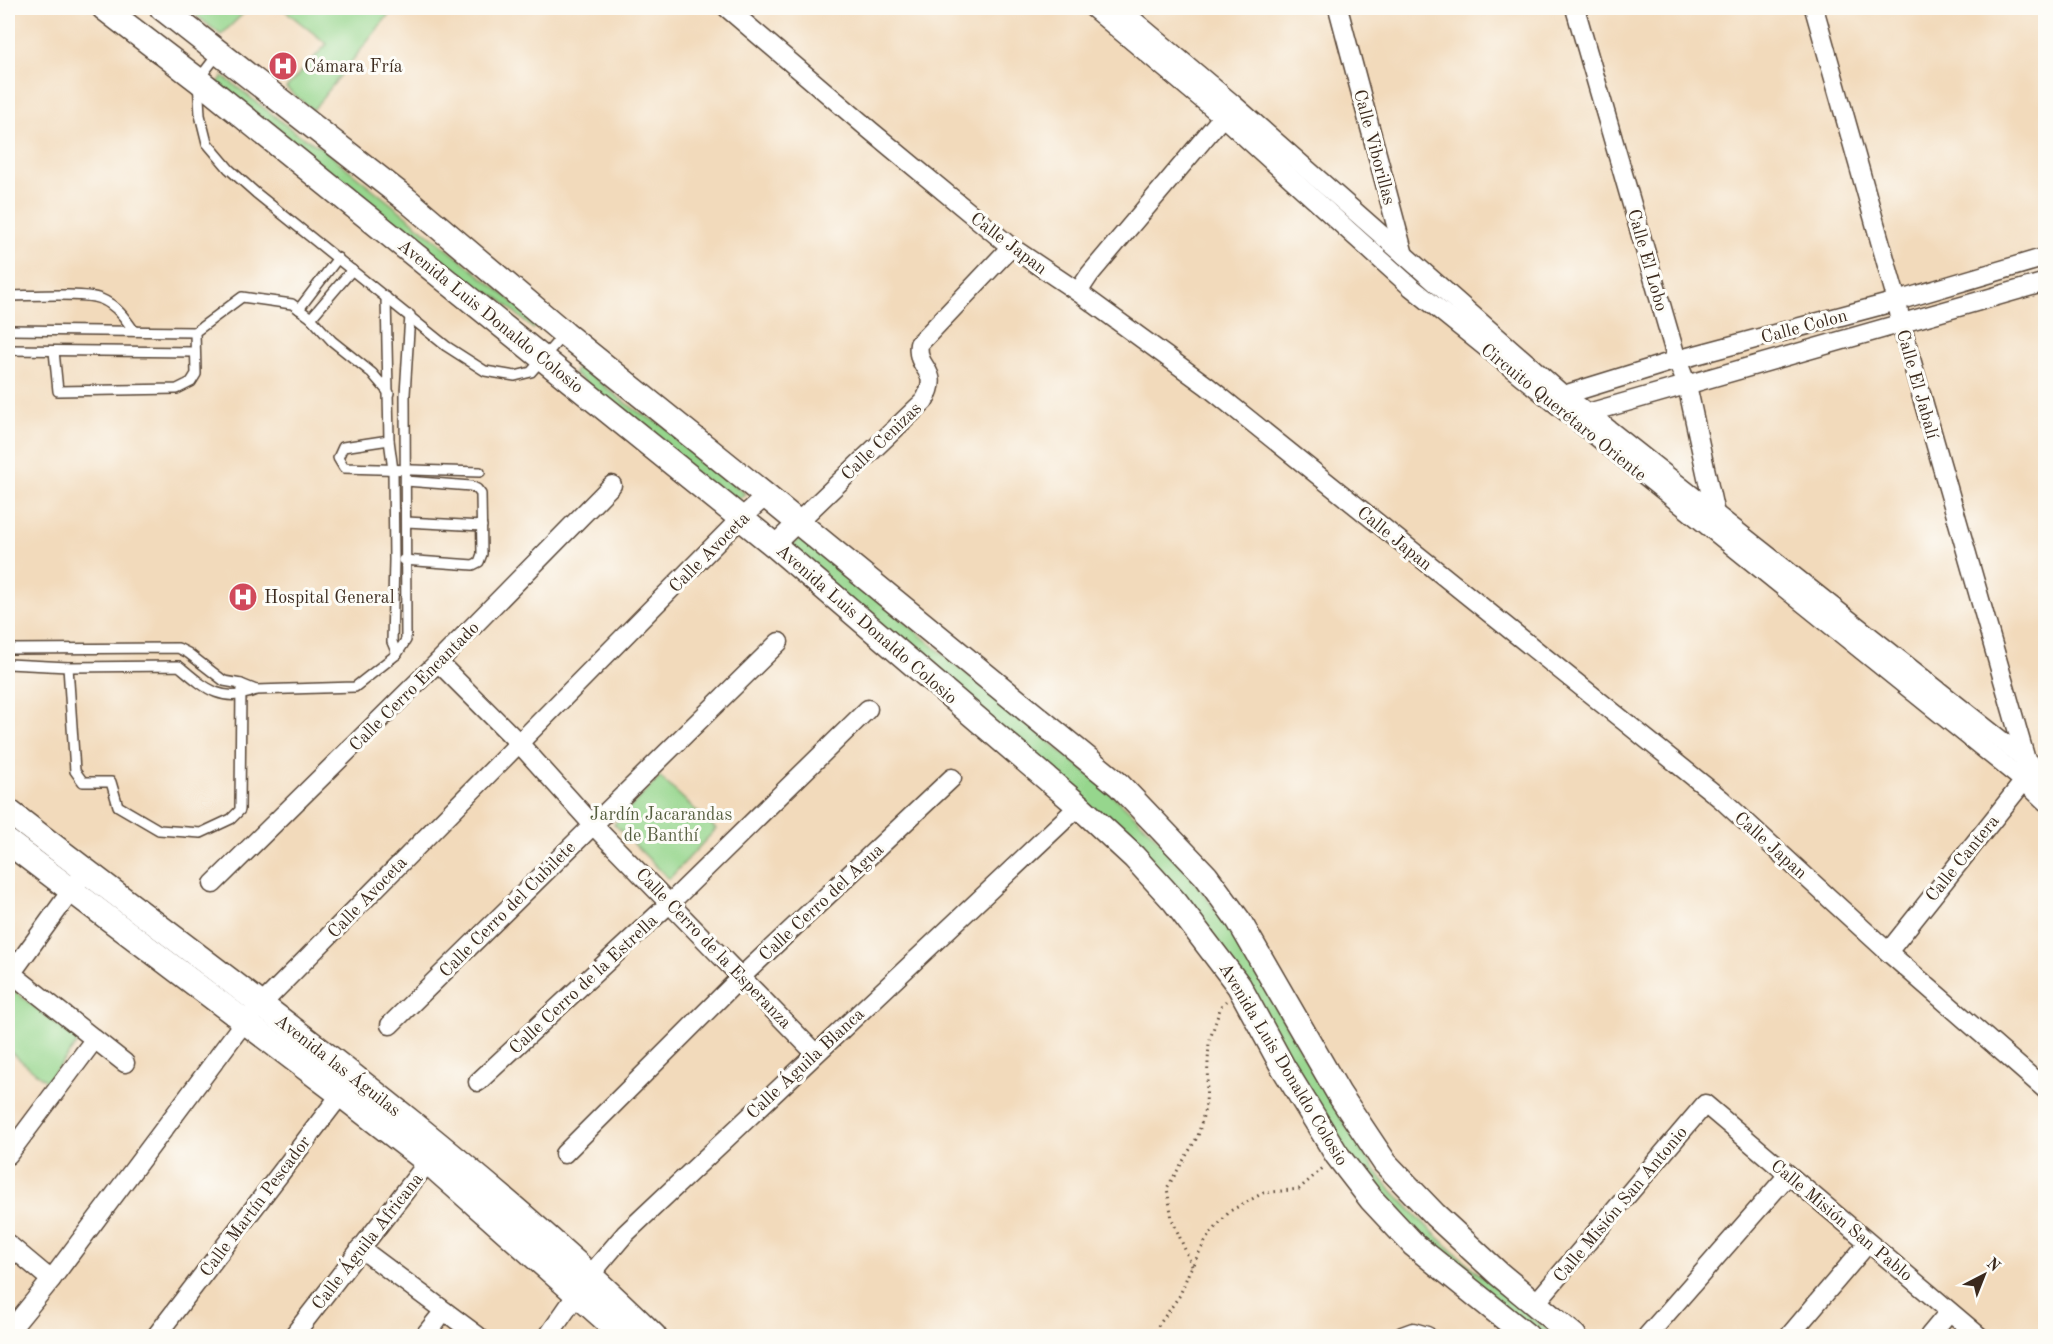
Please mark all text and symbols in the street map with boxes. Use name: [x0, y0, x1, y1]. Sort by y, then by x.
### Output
hospital icon: Cámara Fría: [267, 50, 299, 82]
place label: Cámara Fría: [304, 58, 403, 76]
street label: Calle Viborillas: [1350, 88, 1398, 207]
street label: Calle El Lobo: [1624, 207, 1670, 314]
street label: Calle Japan: [967, 209, 1050, 278]
street label: Avenida Luis Donaldo Colosio: [394, 236, 587, 397]
street label: Calle Colon: [1759, 307, 1850, 347]
street label: Calle El Jabalí: [1893, 328, 1941, 441]
street label: Circuito Querétaro Oriente: [1477, 341, 1649, 485]
street label: Calle Cenizas: [838, 399, 925, 484]
street label: Calle Japan: [1354, 503, 1435, 574]
street label: Calle Avoceta: [666, 509, 753, 596]
street label: Avenida Luis Donaldo Colosio: [773, 542, 960, 708]
hospital icon: Hospital General: [227, 581, 259, 613]
place label: Hospital General: [264, 589, 395, 607]
street label: Calle Cerro Encantado: [346, 618, 483, 755]
park label: Jardín Jacarandas de Banthí: [590, 806, 732, 845]
street label: Calle Japan: [1731, 809, 1810, 883]
street label: Calle Cantera: [1923, 812, 2003, 905]
street label: Calle Cerro del Cubilete: [436, 838, 579, 981]
street label: Calle Cerro del Agua: [756, 841, 887, 965]
street label: Calle Avoceta: [325, 853, 411, 942]
street label: Calle Cerro de la Esperanza: [632, 865, 795, 1032]
street label: Calle Cerro de la Estrella: [506, 911, 661, 1058]
street label: Avenida Luis Donaldo Colosio: [1215, 960, 1351, 1169]
street label: Calle Águila Blanca: [741, 1002, 868, 1123]
street label: Avenida las Águilas: [271, 1008, 406, 1120]
street label: Calle Misión San Antonio: [1550, 1123, 1691, 1286]
street label: Calle Martín Pescador: [197, 1132, 315, 1280]
street label: Calle Misión San Pablo: [1767, 1157, 1916, 1285]
street label: Calle Águila Africana: [306, 1167, 427, 1313]
north arrow: [1954, 1245, 2014, 1305]
text: N: [1983, 1255, 2003, 1276]

